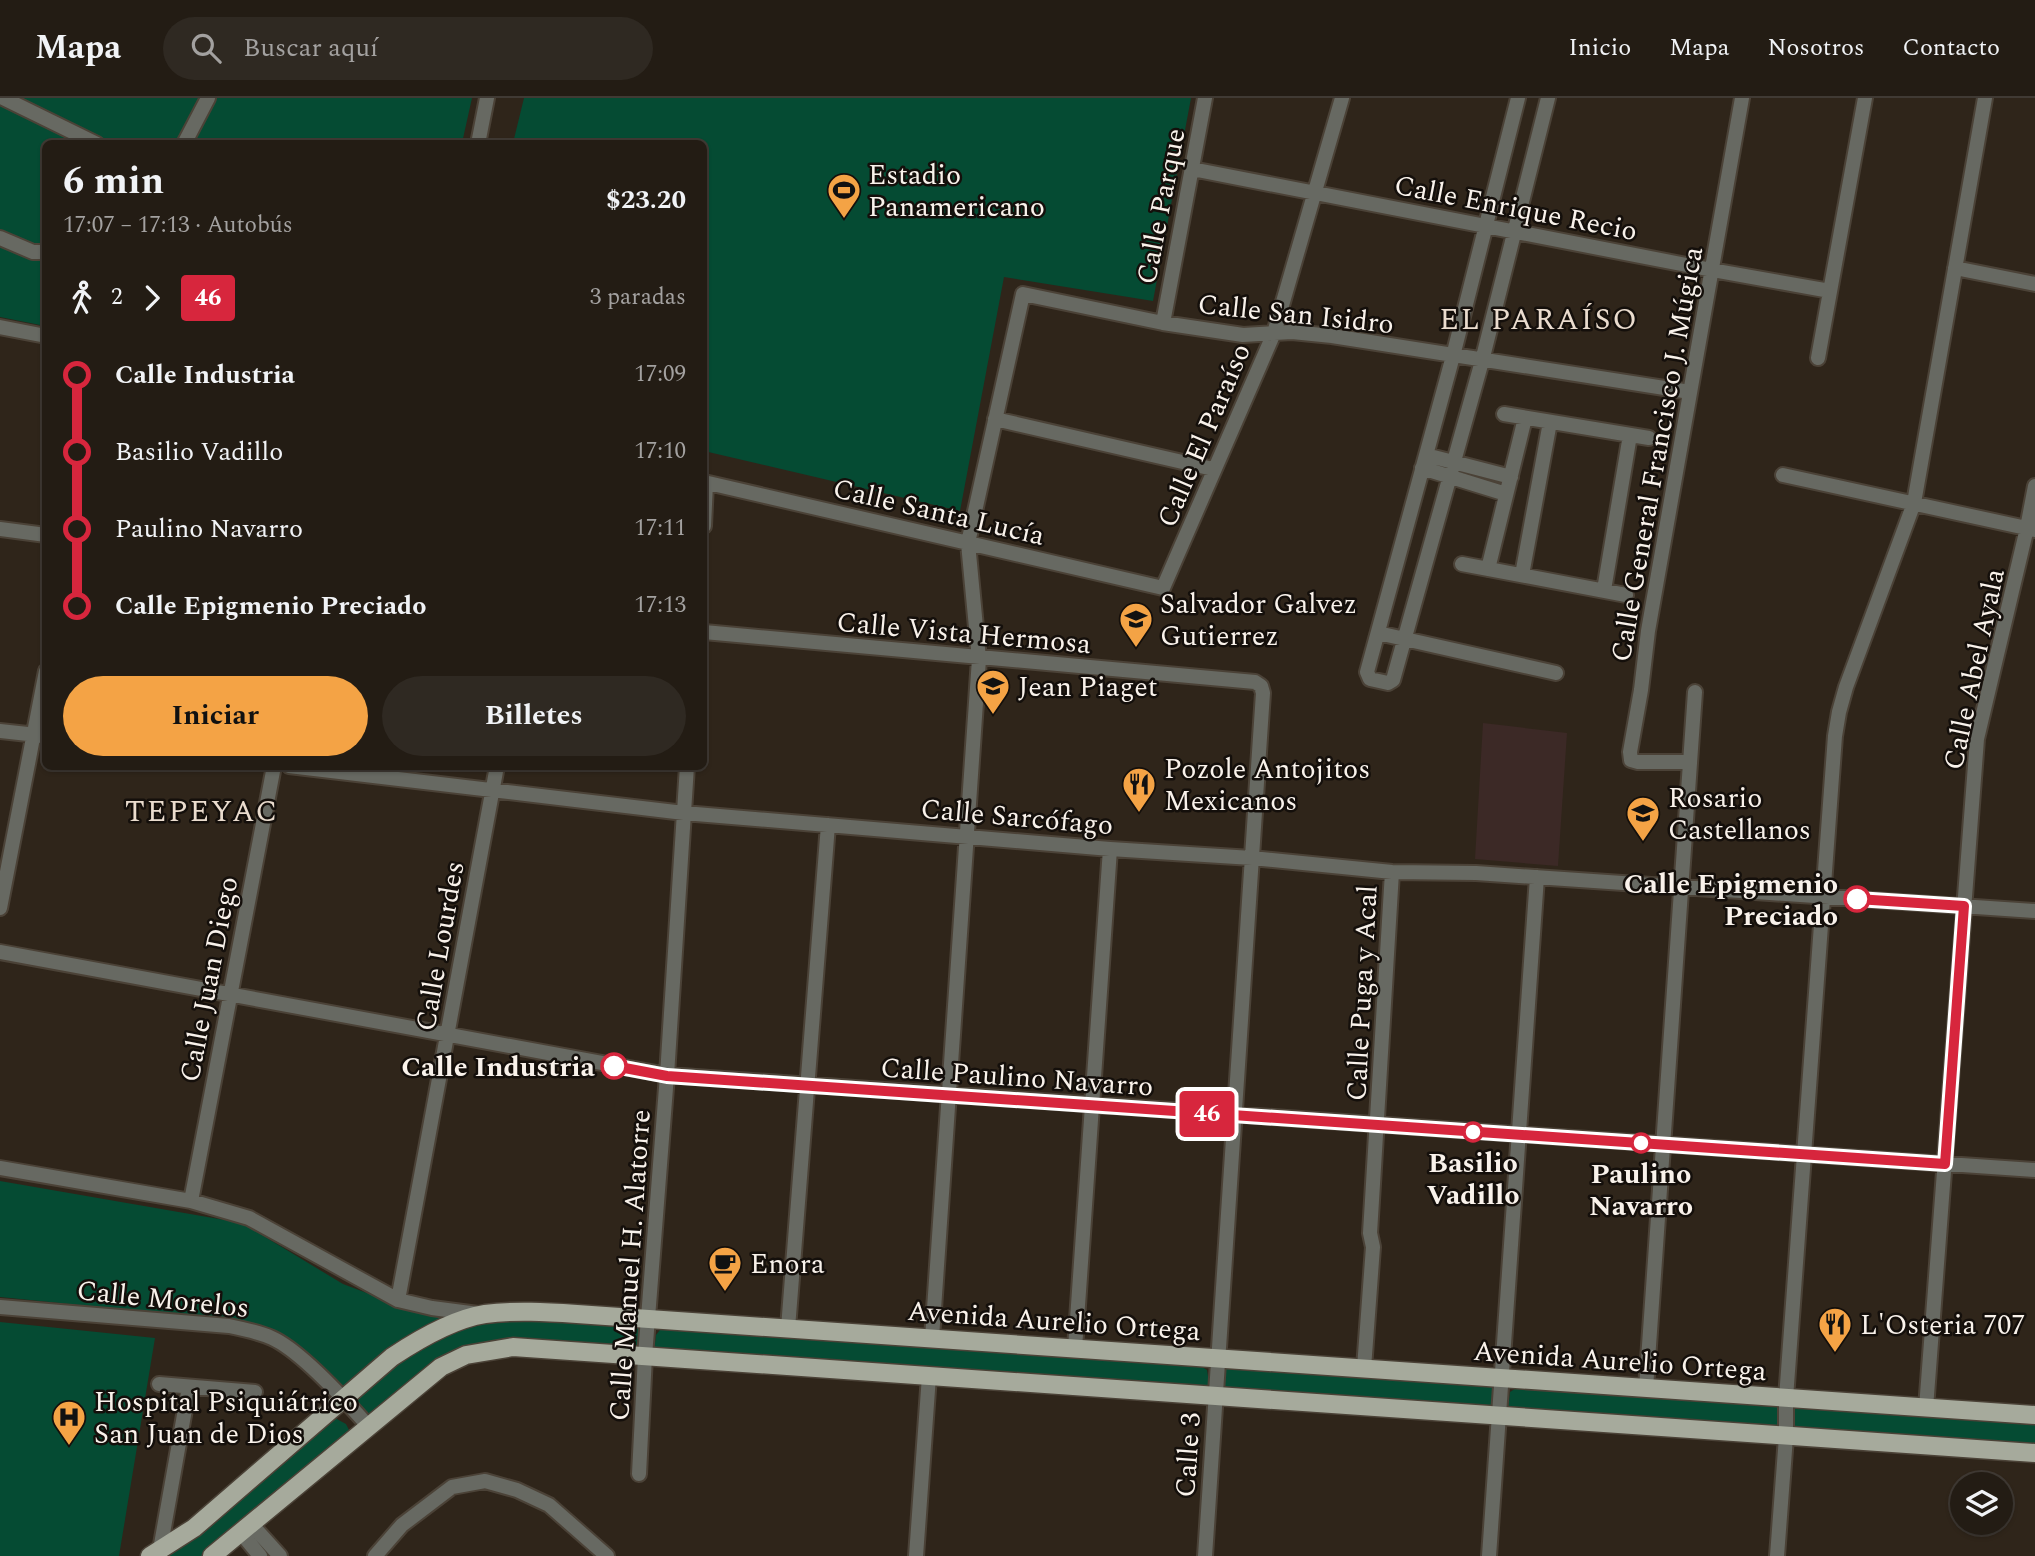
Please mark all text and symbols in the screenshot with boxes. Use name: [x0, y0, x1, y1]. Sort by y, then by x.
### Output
search box: [163, 17, 653, 80]
text: Mapa: [35, 23, 121, 73]
text: Buscar aquí: [243, 28, 378, 68]
icon: search: [187, 29, 225, 67]
text: Inicio: [1568, 30, 1631, 66]
text: Mapa: [1669, 30, 1729, 66]
text: Nosotros: [1767, 30, 1864, 66]
text: Contacto: [1902, 30, 2000, 66]
street label: Calle Parque: [1125, 125, 1198, 288]
text: 6 min: [63, 153, 164, 211]
place label: Estadio Panamericano: [868, 154, 1045, 229]
street label: Calle Enrique Recio: [1391, 164, 1641, 253]
sports icon: Estadio Panamericano: [825, 171, 863, 220]
text: $23.20: [606, 180, 686, 220]
text: 17:07 – 17:13 · Autobús: [63, 208, 293, 243]
street label: Calle General Francisco J. Múgica: [1600, 243, 1715, 665]
icon: walk: [63, 279, 101, 317]
icon: forward: [133, 279, 171, 317]
text: 2: [111, 280, 123, 315]
text: 46: [195, 280, 221, 316]
text: 3 paradas: [590, 280, 686, 315]
street label: Calle San Isidro: [1196, 283, 1396, 346]
district label: EL PARAÍSO: [1439, 297, 1639, 343]
street label: Calle El Paraíso: [1146, 337, 1263, 534]
text: Calle Industria: [115, 355, 295, 395]
text: 17:09: [634, 357, 686, 392]
text: Basilio Vadillo: [115, 432, 283, 472]
text: 17:10: [634, 434, 686, 469]
street label: Calle Santa Lucía: [828, 467, 1049, 558]
text: Paulino Navarro: [115, 509, 303, 549]
text: 17:11: [634, 511, 686, 546]
street label: Calle Abel Ayala: [1932, 564, 2017, 774]
place label: Salvador Galvez Gutierrez: [1160, 583, 1357, 658]
text: Calle Epigmenio Preciado: [115, 586, 426, 626]
text: 17:13: [634, 588, 686, 623]
school or university icon: Salvador Galvez Gutierrez: [1117, 600, 1155, 649]
street label: Calle Vista Hermosa: [835, 601, 1093, 666]
place label: Jean Piaget: [1018, 666, 1158, 709]
school or university icon: Jean Piaget: [974, 667, 1012, 716]
button: Iniciar: [63, 676, 368, 756]
button: Billetes: [382, 676, 686, 756]
place label: Pozole Antojitos Mexicanos: [1164, 748, 1370, 823]
restaurant icon: Pozole Antojitos Mexicanos: [1120, 765, 1158, 814]
place label: Rosario Castellanos: [1668, 777, 1811, 852]
street label: Calle Sarcófago: [919, 788, 1115, 847]
district label: TEPEYAC: [125, 789, 279, 835]
school or university icon: Rosario Castellanos: [1624, 794, 1662, 843]
street label: Calle Lourdes: [404, 858, 477, 1035]
place label: Calle Epigmenio Preciado: [1624, 863, 1838, 938]
street label: Calle Juan Diego: [168, 873, 250, 1086]
street label: Calle Puga y Acal: [1335, 884, 1390, 1102]
marker: Calle Epigmenio Preciado: [1844, 886, 1870, 912]
place label: Calle Industria: [401, 1046, 596, 1089]
street label: Calle Paulino Navarro: [879, 1047, 1155, 1108]
marker: Calle Industria: [601, 1053, 627, 1079]
line badge: 46: [1176, 1091, 1238, 1137]
text: 46: [1194, 1096, 1220, 1132]
street label: Calle Manuel H. Alatorre: [598, 1108, 663, 1422]
marker: Basilio Vadillo: [1463, 1122, 1483, 1142]
marker: Paulino Navarro: [1631, 1133, 1651, 1153]
place label: Basilio Vadillo: [1426, 1142, 1520, 1217]
place label: Paulino Navarro: [1589, 1153, 1693, 1228]
place label: Enora: [750, 1243, 825, 1286]
cafe icon: Enora: [706, 1244, 744, 1293]
street label: Calle Morelos: [75, 1269, 251, 1330]
street label: Avenida Aurelio Ortega: [906, 1290, 1202, 1353]
place label: L'Osteria 707: [1860, 1304, 2025, 1347]
restaurant icon: L'Osteria 707: [1816, 1305, 1854, 1354]
street label: Avenida Aurelio Ortega: [1472, 1330, 1768, 1393]
place label: Hospital Psiquiátrico San Juan de Dios: [94, 1381, 358, 1456]
hospital icon: Hospital Psiquiátrico San Juan de Dios: [50, 1398, 88, 1447]
street label: Calle 3: [1164, 1411, 1213, 1499]
map controls: [1950, 1472, 2013, 1535]
button: layers: [1950, 1472, 2013, 1535]

